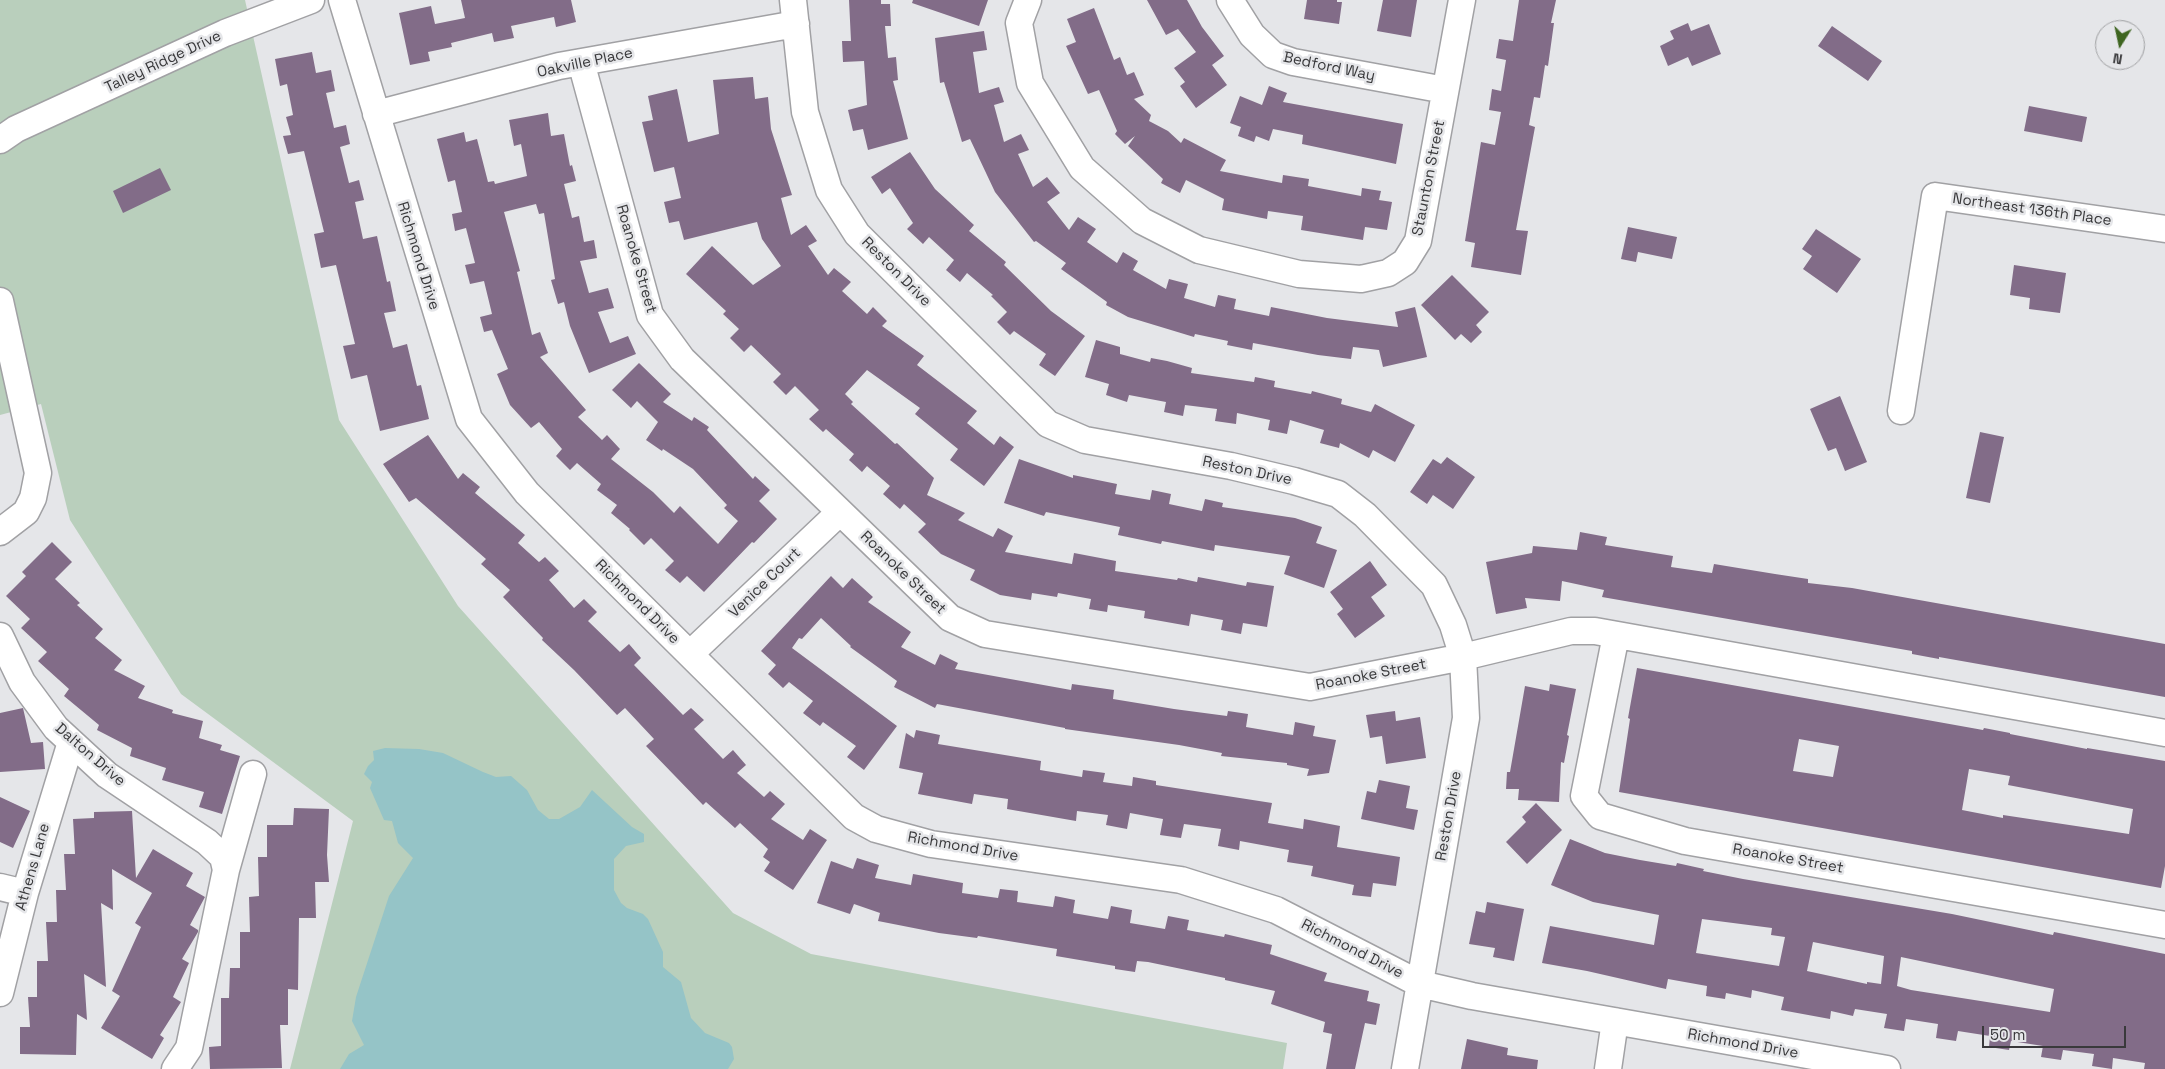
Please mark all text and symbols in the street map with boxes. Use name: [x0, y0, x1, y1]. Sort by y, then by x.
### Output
north arrow: [2095, 20, 2145, 70]
street label: Talley Ridge Drive: [102, 27, 224, 97]
street label: Oakville Place: [535, 44, 635, 82]
street label: Bedford Way: [1281, 48, 1377, 86]
text: N: [2111, 49, 2124, 68]
street label: Staunton Street: [1409, 119, 1449, 237]
street label: Northeast 136th Place: [1951, 190, 2113, 230]
street label: Richmond Drive: [393, 200, 443, 312]
street label: Roanoke Street: [612, 203, 660, 315]
street label: Reston Drive: [857, 233, 935, 311]
street label: Reston Drive: [1201, 453, 1293, 489]
street label: Roanoke Street: [856, 528, 950, 618]
street label: Venice Court: [725, 544, 805, 622]
street label: Richmond Drive: [591, 556, 683, 648]
street label: Roanoke Street: [1314, 655, 1428, 695]
street label: Dalton Drive: [51, 720, 129, 790]
street label: Reston Drive: [1432, 770, 1466, 862]
street label: Athens Lane: [12, 821, 54, 913]
street label: Richmond Drive: [906, 828, 1020, 866]
street label: Roanoke Street: [1731, 840, 1845, 878]
street label: Richmond Drive: [1298, 916, 1406, 982]
scale bar: [1985, 1016, 2129, 1048]
street label: Richmond Drive: [1686, 1025, 1800, 1063]
text: 50 m: [1990, 1025, 2025, 1044]

